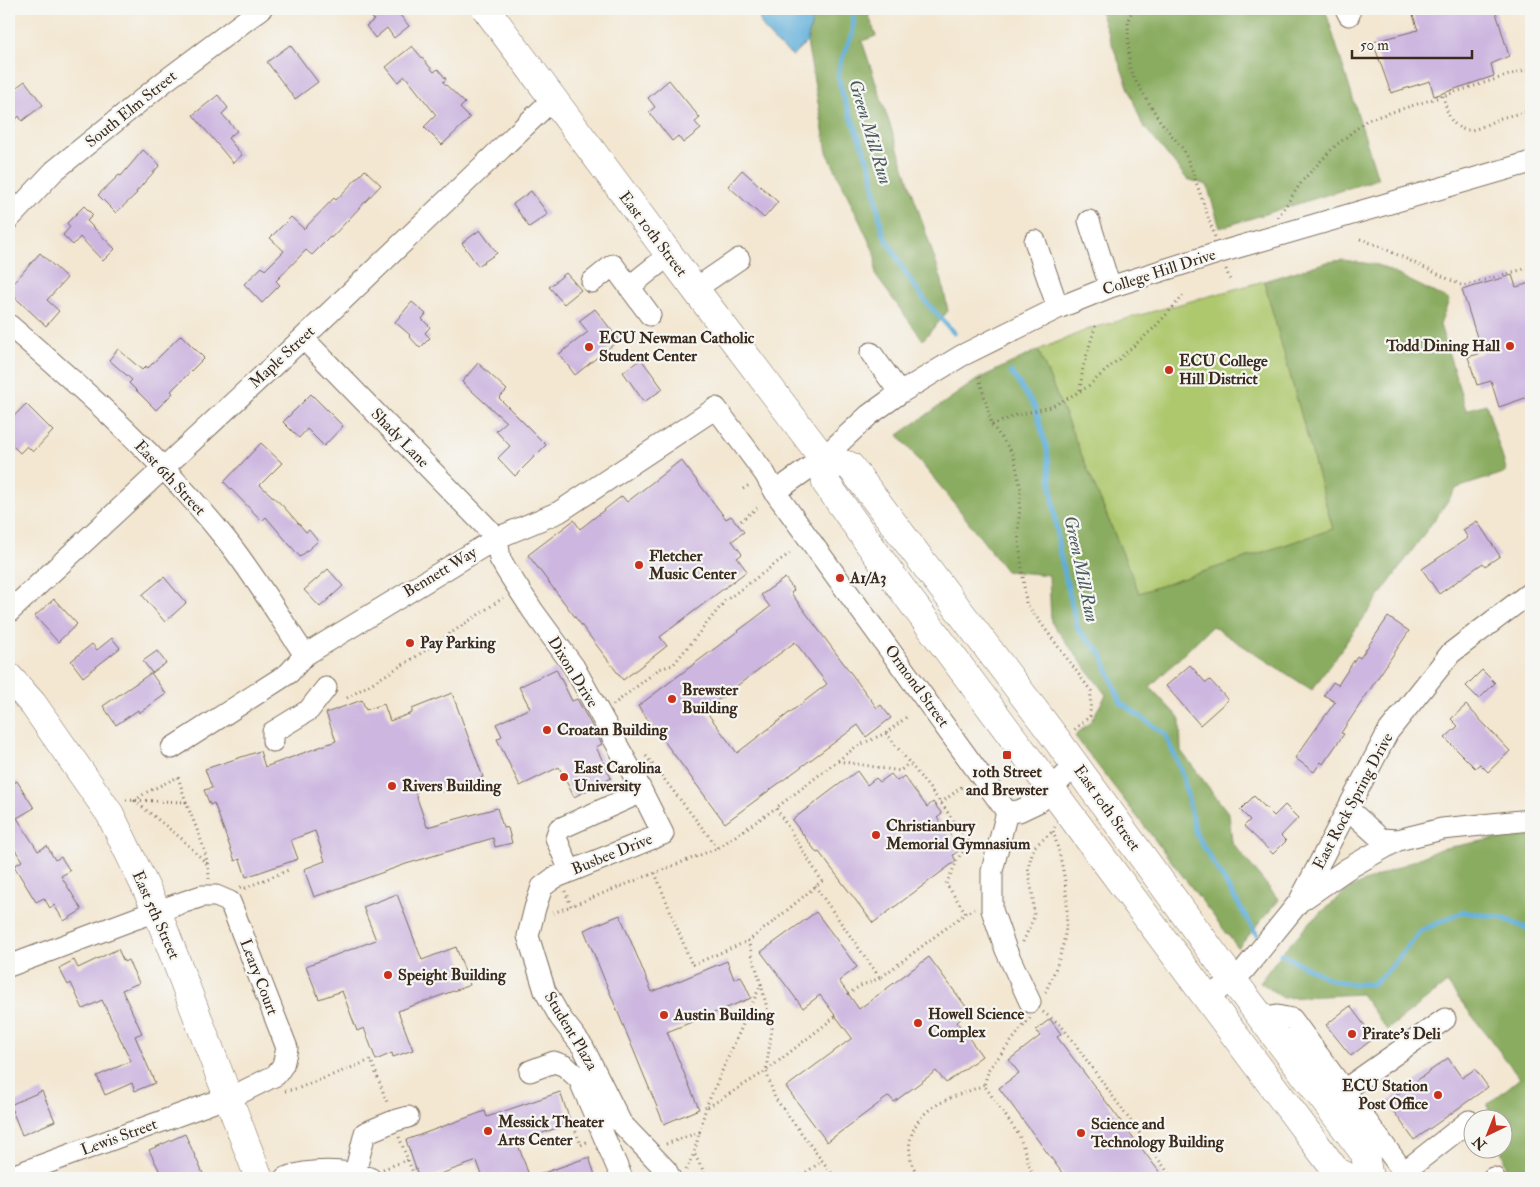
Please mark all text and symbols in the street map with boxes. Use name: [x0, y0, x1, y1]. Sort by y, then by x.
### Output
scale bar: [1352, 28, 1472, 60]
text: 50 m: [1360, 36, 1389, 55]
street label: South Elm Street: [81, 66, 181, 152]
water label: Green Mill Run: [843, 77, 897, 187]
street label: East 10th Street: [614, 187, 692, 281]
street label: College Hill Drive: [1100, 244, 1218, 300]
street label: Maple Street: [245, 322, 320, 393]
place label: ECU Newman Catholic Student Center: [599, 328, 755, 366]
place label: Todd Dining Hall: [1385, 336, 1501, 357]
marker: Todd Dining Hall: [1504, 340, 1516, 352]
marker: ECU Newman Catholic Student Center: [583, 341, 595, 353]
place label: ECU College Hill District: [1179, 351, 1268, 389]
marker: ECU College Hill District: [1163, 364, 1175, 376]
street label: Shady Lane: [367, 404, 434, 472]
street label: East 6th Street: [130, 436, 210, 520]
water label: Green Mill Run: [1058, 514, 1104, 624]
street label: Bennett Way: [400, 542, 481, 602]
place label: Fletcher Music Center: [648, 546, 737, 584]
marker: Fletcher Music Center: [633, 559, 645, 571]
place label: A1/A3: [849, 568, 886, 588]
marker: A1/A3: [834, 572, 846, 584]
place label: Pay Parking: [420, 633, 496, 654]
street label: Dixon Drive: [543, 633, 603, 712]
marker: Pay Parking: [404, 637, 416, 649]
street label: Ormond Street: [880, 641, 954, 731]
place label: Brewster Building: [682, 680, 739, 719]
marker: Brewster Building: [666, 693, 678, 705]
place label: Croatan Building: [557, 720, 669, 741]
marker: Croatan Building: [541, 724, 553, 736]
street label: East Rock Spring Drive: [1309, 729, 1399, 873]
marker: 10th Street and Brewster: [1001, 749, 1013, 761]
place label: East Carolina University: [574, 758, 662, 797]
street label: East 10th Street: [1069, 761, 1145, 855]
place label: 10th Street and Brewster: [966, 762, 1049, 800]
marker: East Carolina University: [558, 771, 570, 783]
place label: Rivers Building: [402, 776, 502, 797]
marker: Rivers Building: [386, 780, 398, 792]
place label: Christianbury Memorial Gymnasium: [885, 816, 1031, 855]
street label: Busbee Drive: [569, 829, 656, 879]
marker: Christianbury Memorial Gymnasium: [870, 829, 882, 841]
street label: East 5th Street: [128, 868, 184, 962]
street label: Leary Court: [235, 936, 283, 1018]
place label: Speight Building: [398, 965, 507, 986]
marker: Speight Building: [382, 969, 394, 981]
street label: Student Plaza: [540, 988, 602, 1074]
place label: Howell Science Complex: [928, 1004, 1024, 1043]
place label: Austin Building: [673, 1005, 775, 1026]
marker: Austin Building: [658, 1009, 670, 1021]
marker: Howell Science Complex: [912, 1017, 924, 1029]
place label: Pirate's Deli: [1362, 1024, 1441, 1044]
marker: Pirate's Deli: [1346, 1028, 1358, 1040]
place label: ECU Station Post Office: [1342, 1076, 1429, 1114]
marker: ECU Station Post Office: [1432, 1089, 1444, 1101]
north arrow: [1462, 1110, 1512, 1160]
place label: Messick Theater Arts Center: [497, 1112, 605, 1150]
street label: Lewis Street: [78, 1114, 160, 1160]
place label: Science and Technology Building: [1090, 1114, 1225, 1153]
marker: Messick Theater Arts Center: [482, 1125, 494, 1137]
marker: Science and Technology Building: [1075, 1127, 1087, 1139]
text: N: [1469, 1132, 1491, 1154]

